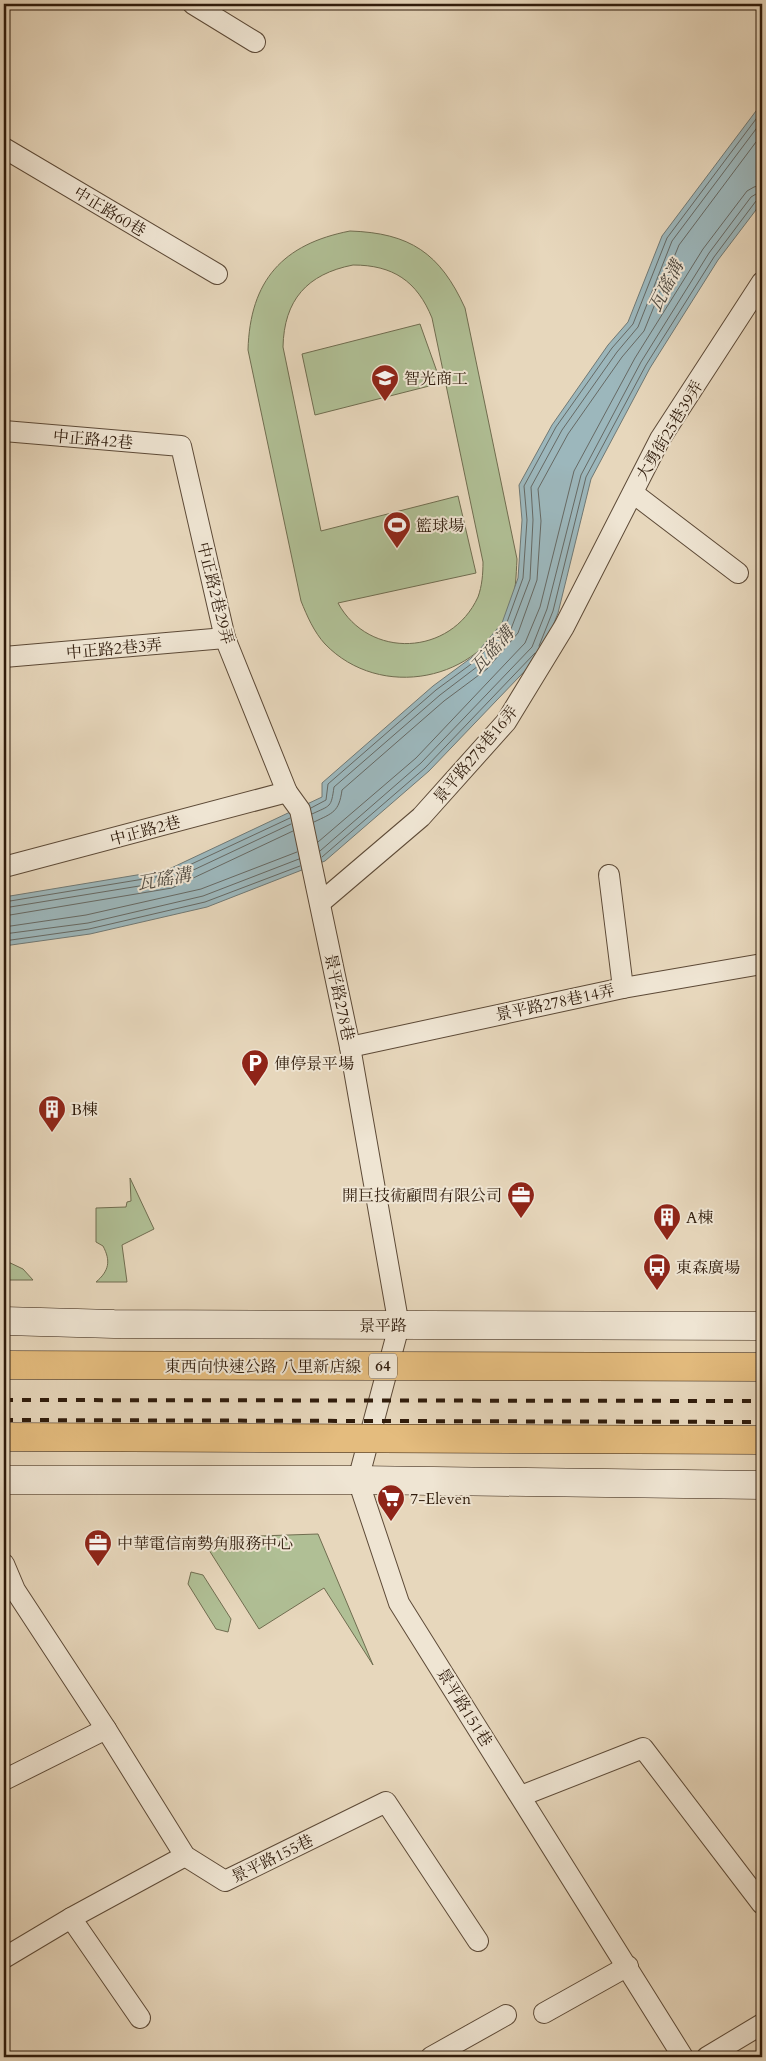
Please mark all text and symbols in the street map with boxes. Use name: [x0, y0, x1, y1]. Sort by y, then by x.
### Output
street label: 中正路60巷: [69, 182, 150, 242]
water label: 瓦磘溝: [643, 254, 691, 316]
school or university icon: 智光商工: [370, 363, 400, 402]
place label: 智光商工: [404, 368, 468, 390]
street label: 大勇街25巷39弄: [631, 377, 708, 485]
street label: 中正路42巷: [52, 426, 134, 454]
sports icon: 籃球場: [382, 510, 412, 549]
place label: 籃球場: [416, 515, 464, 537]
street label: 中正路2巷29弄: [192, 540, 238, 647]
water label: 瓦磘溝: [465, 620, 522, 679]
street label: 中正路2巷3弄: [65, 634, 163, 664]
street label: 景平路278巷16弄: [428, 701, 523, 808]
street label: 中正路2巷: [108, 811, 183, 851]
water label: 瓦磘溝: [135, 862, 196, 896]
street label: 景平路278巷: [319, 952, 359, 1043]
street label: 景平路278巷14弄: [494, 980, 617, 1026]
parking icon: 俥停景平場: [240, 1048, 270, 1087]
place label: 俥停景平場: [274, 1053, 354, 1075]
building icon: B棟: [37, 1094, 67, 1133]
place label: B棟: [71, 1099, 98, 1121]
office icon: 開巨技術顧問有限公司: [506, 1180, 536, 1219]
place label: 開巨技術顧問有限公司: [342, 1185, 502, 1207]
building icon: A棟: [652, 1202, 682, 1241]
place label: A棟: [686, 1207, 713, 1229]
bus stop icon: 東森廣場: [642, 1252, 672, 1291]
place label: 東森廣場: [676, 1257, 740, 1279]
street label: 景平路: [359, 1315, 407, 1337]
road number: 64: [369, 1354, 397, 1378]
street label: 東西向快速公路 八里新店線: [165, 1356, 361, 1378]
supermarket icon: 7-Eleven: [376, 1483, 406, 1522]
place label: 7-Eleven: [410, 1488, 471, 1510]
office icon: 中華電信南勢角服務中心: [83, 1528, 113, 1567]
place label: 中華電信南勢角服務中心: [117, 1533, 293, 1555]
street label: 景平路151巷: [431, 1664, 497, 1751]
street label: 景平路155巷: [228, 1830, 317, 1888]

